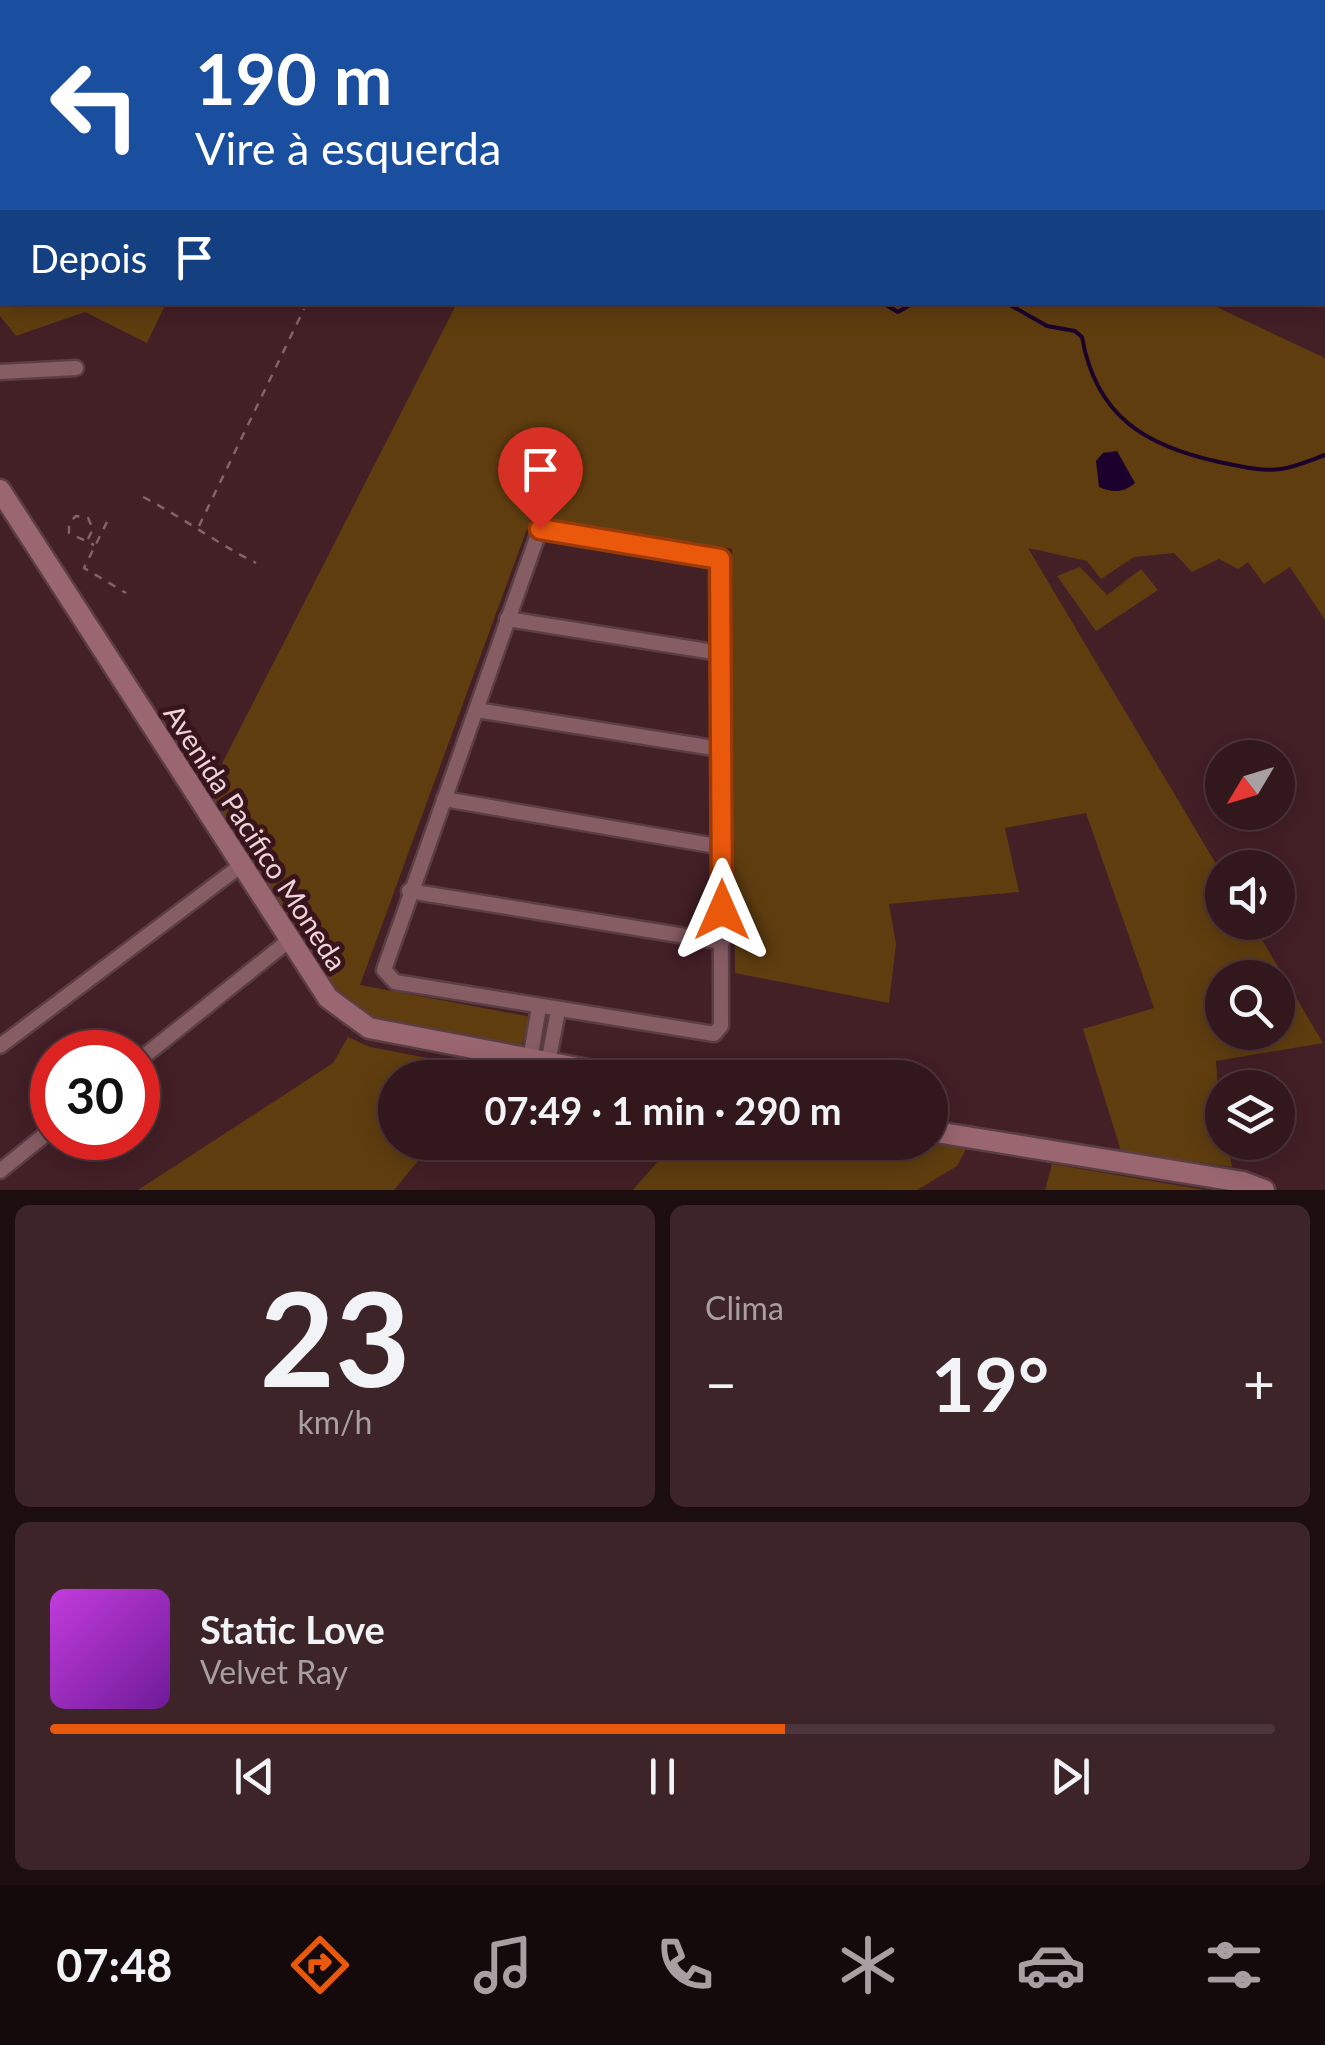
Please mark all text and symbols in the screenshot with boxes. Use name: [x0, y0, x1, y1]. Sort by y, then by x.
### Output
text: 190 m: [195, 36, 392, 120]
icon: left: [30, 40, 160, 170]
text: Vire à esquerda: [195, 121, 501, 175]
icon: arrive: [167, 230, 222, 285]
text: Depois: [30, 235, 147, 281]
pin: [498, 427, 583, 530]
icon: arrive: [513, 442, 568, 497]
street label: Avenida Pacifico Moneda: [157, 698, 355, 976]
north arrow: [1205, 740, 1295, 830]
map controls: [1205, 740, 1295, 1160]
button: sound: [1205, 850, 1295, 940]
position arrow: [670, 858, 774, 962]
button: search: [1205, 960, 1295, 1050]
speed limit sign: 30: [30, 1030, 160, 1160]
button: layers: [1205, 1070, 1295, 1160]
text: 07:49 · 1 min · 290 m: [484, 1087, 842, 1133]
text: 23: [260, 1259, 410, 1415]
text: Clima: [705, 1288, 784, 1327]
text: 19°: [931, 1338, 1049, 1428]
text: −: [705, 1350, 737, 1416]
text: +: [1243, 1350, 1275, 1416]
text: km/h: [298, 1402, 372, 1441]
text: Static Love: [200, 1606, 385, 1652]
text: Velvet Ray: [200, 1652, 348, 1691]
icon: previous: [227, 1749, 282, 1804]
icon: pause: [635, 1749, 690, 1804]
icon: next: [1043, 1749, 1098, 1804]
icon: directions: [285, 1930, 355, 2000]
icon: music: [468, 1930, 538, 2000]
icon: phone: [650, 1930, 720, 2000]
icon: climate: [833, 1930, 903, 2000]
icon: car: [1016, 1930, 1086, 2000]
icon: filters: [1199, 1930, 1269, 2000]
text: 07:48: [56, 1938, 172, 1992]

